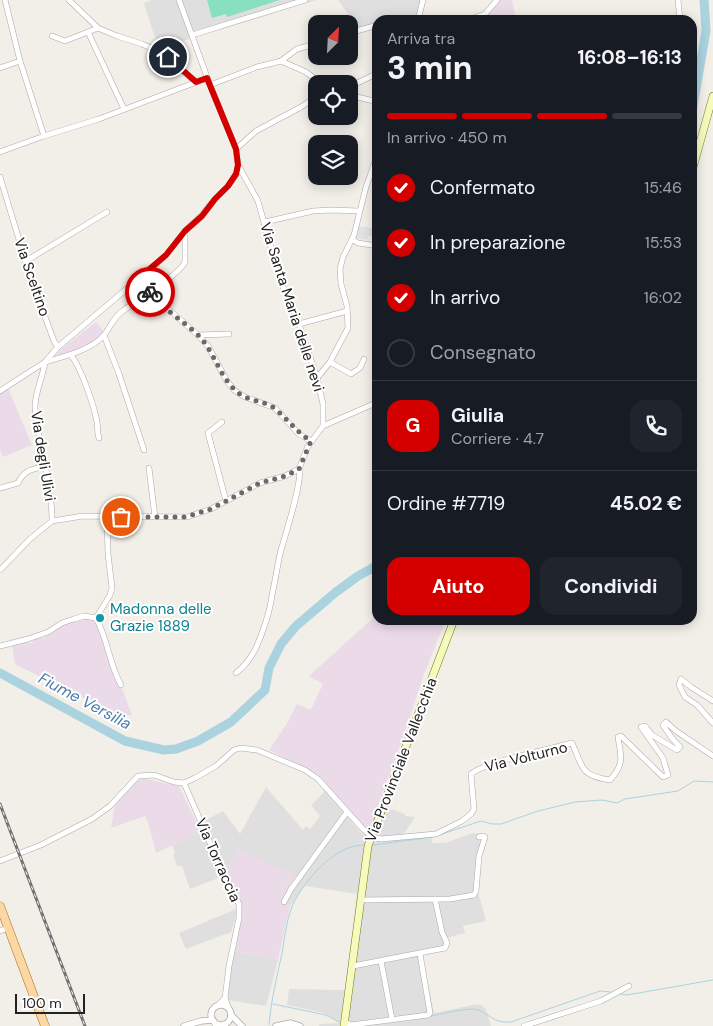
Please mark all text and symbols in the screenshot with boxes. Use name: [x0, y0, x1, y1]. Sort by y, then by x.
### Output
north arrow: [308, 15, 358, 65]
map controls: [308, 15, 358, 185]
text: Arriva tra: [387, 28, 455, 49]
pin: [147, 36, 189, 78]
icon: home: [154, 43, 182, 71]
text: 16:08–16:13: [577, 45, 682, 70]
text: 3 min: [387, 47, 472, 89]
button: locate: [308, 75, 358, 125]
text: In arrivo · 450 m: [387, 127, 507, 148]
button: layers: [308, 135, 358, 185]
icon: check: [387, 174, 415, 202]
text: Confermato: [430, 175, 535, 200]
text: 15:46: [644, 177, 682, 198]
street label: Via Santa Maria delle nevi: [255, 220, 329, 394]
icon: check: [387, 229, 415, 257]
text: In preparazione: [430, 230, 566, 255]
text: 15:53: [645, 232, 682, 253]
street label: Via Sceltino: [9, 235, 55, 319]
courier: [125, 267, 175, 317]
icon: bike: [136, 278, 164, 306]
icon: check: [387, 284, 415, 312]
text: In arrivo: [430, 285, 500, 310]
text: 16:02: [644, 287, 682, 308]
text: Consegnato: [430, 340, 536, 365]
button: phone: [630, 400, 682, 452]
text: Giulia: [451, 403, 504, 428]
street label: Via degli Ulivi: [26, 409, 60, 503]
text: G: [406, 413, 420, 438]
text: Corriere · 4.7: [451, 428, 544, 449]
text: Ordine #7719: [387, 491, 505, 516]
text: 45.02 €: [610, 491, 682, 516]
pin: [100, 496, 142, 538]
icon: bag: [107, 503, 135, 531]
button: Aiuto: [387, 557, 530, 615]
button: Condividi: [540, 557, 682, 615]
place label: Madonna delle Grazie 1889: [110, 599, 212, 636]
marker: Madonna delle Grazie 1889: [94, 612, 106, 624]
water label: Fiume Versilia: [35, 668, 135, 734]
street label: Via Provinciale Vallecchia: [360, 675, 442, 845]
street label: Via Volturno: [483, 737, 570, 777]
street label: Via Torraccia: [191, 815, 245, 905]
scale bar: [15, 991, 85, 1014]
text: 100 m: [22, 994, 62, 1012]

